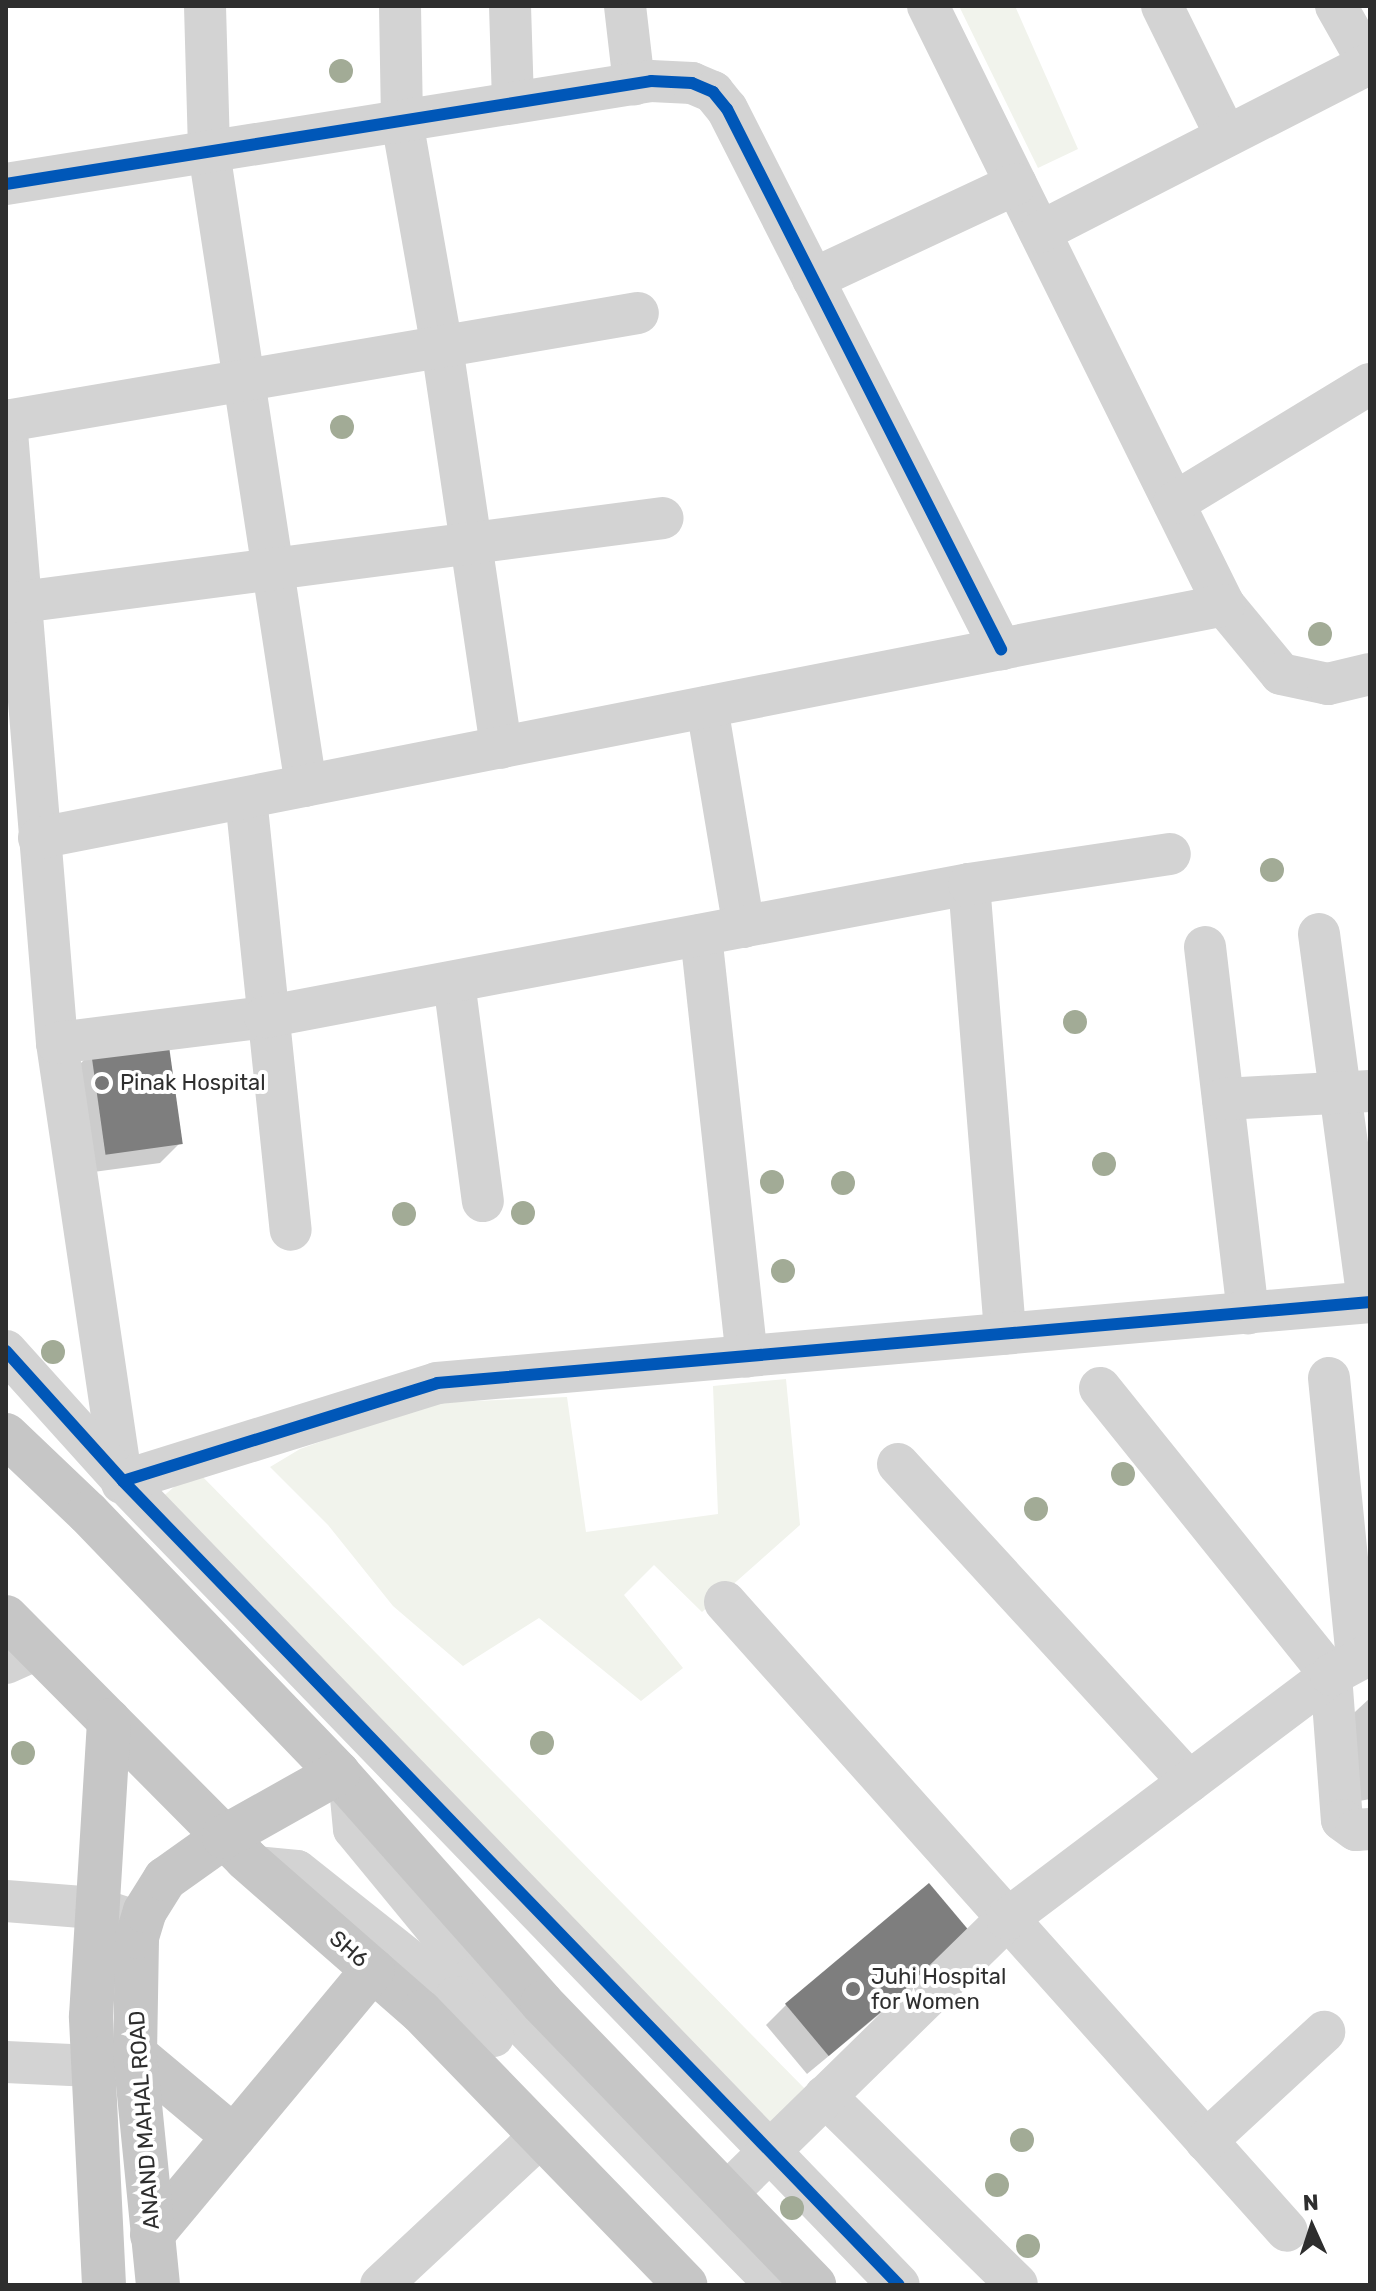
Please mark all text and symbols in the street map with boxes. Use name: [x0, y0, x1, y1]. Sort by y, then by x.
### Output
place label: Pinak Hospital: [120, 1070, 266, 1096]
marker: Pinak Hospital: [91, 1072, 113, 1094]
street label: SH6: [324, 1925, 374, 1973]
place label: Juhi Hospital for Women: [871, 1963, 1006, 2014]
marker: Juhi Hospital for Women: [842, 1978, 864, 2000]
street label: ANAND MAHAL ROAD: [123, 2009, 165, 2231]
north arrow: [1272, 2187, 1352, 2267]
text: N: [1302, 2189, 1319, 2216]

